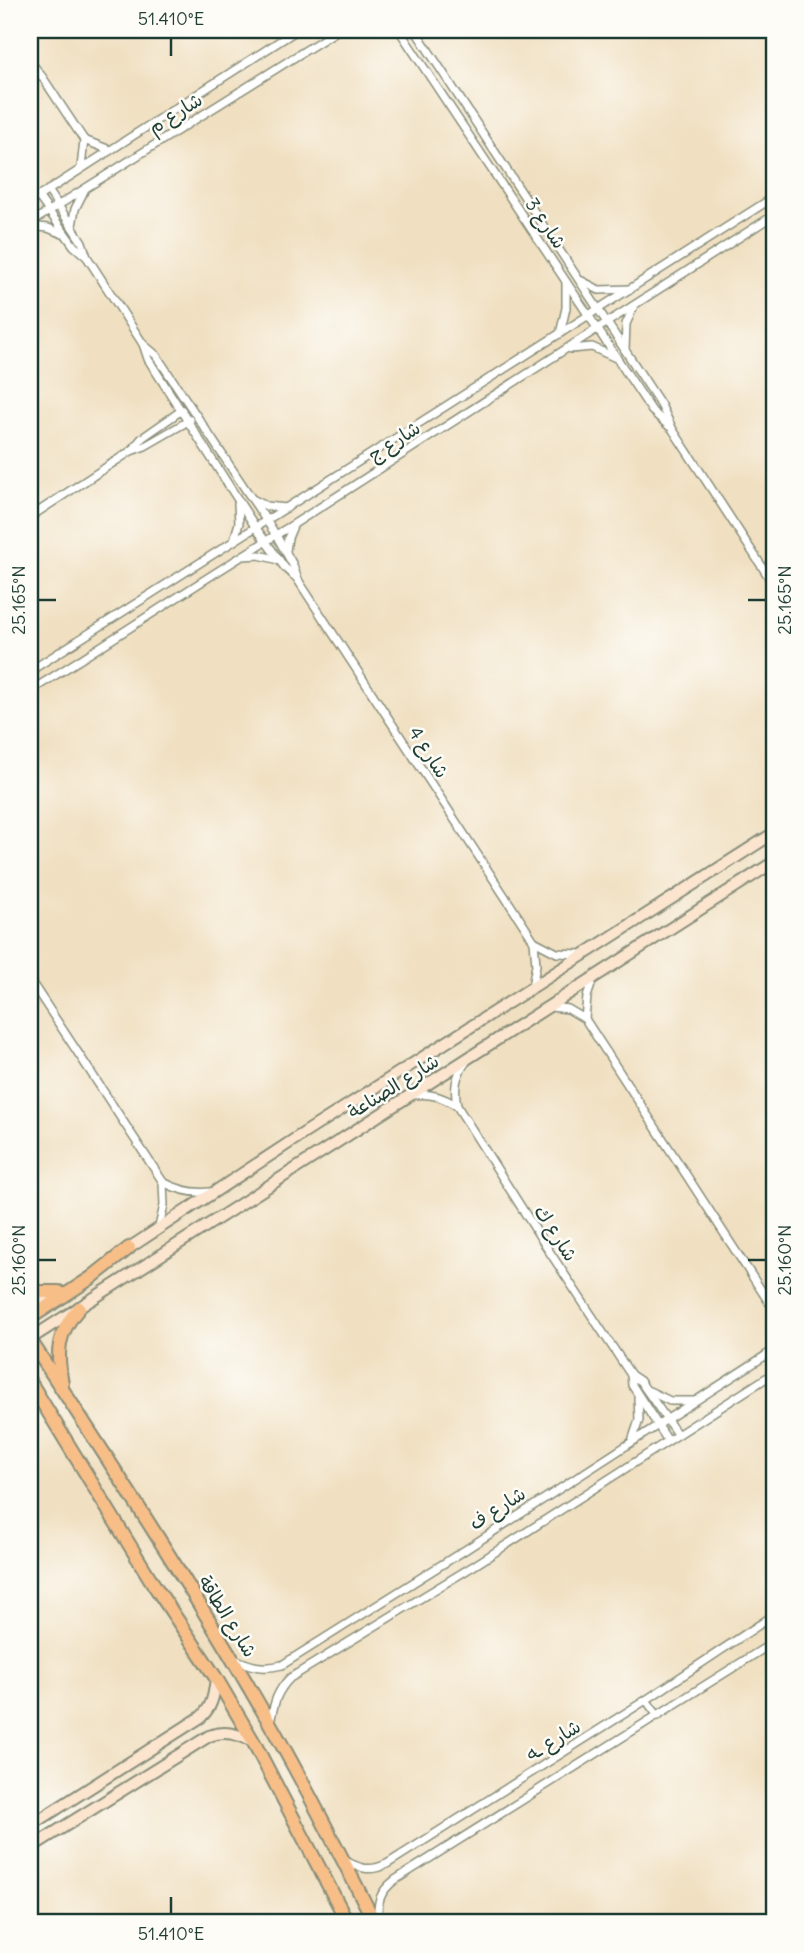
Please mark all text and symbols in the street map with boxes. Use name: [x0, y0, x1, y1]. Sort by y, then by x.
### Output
text: 51.410°E: [138, 7, 204, 30]
street label: شارع م: [143, 87, 208, 141]
street label: شارع 3: [519, 193, 572, 254]
street label: شارع ج: [363, 415, 426, 468]
text: 25.165°N: [7, 565, 30, 635]
text: 25.165°N: [773, 565, 796, 635]
street label: شارع 4: [402, 722, 454, 783]
street label: شارع الصناعة: [343, 1048, 444, 1125]
street label: شارع ك: [527, 1200, 583, 1267]
text: 25.160°N: [7, 1224, 30, 1296]
text: 25.160°N: [773, 1224, 796, 1296]
street label: شارع ف: [464, 1481, 531, 1537]
street label: شارع الطاقة: [192, 1571, 262, 1662]
street label: شارع ـه: [521, 1714, 586, 1768]
text: 51.410°E: [138, 1922, 204, 1945]

